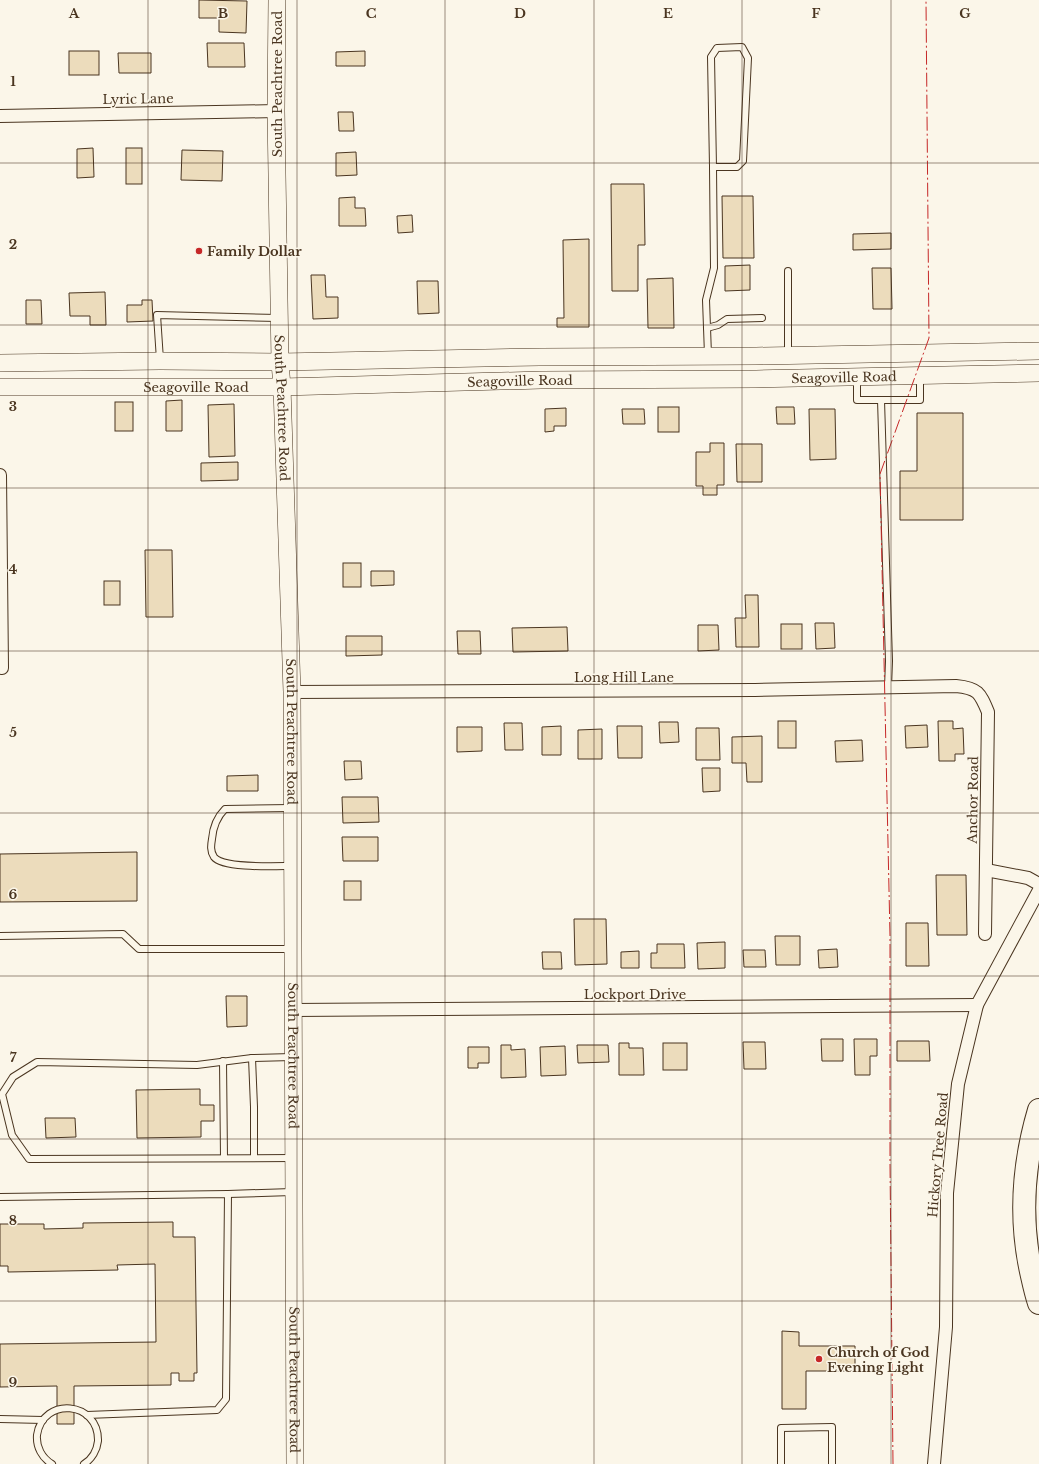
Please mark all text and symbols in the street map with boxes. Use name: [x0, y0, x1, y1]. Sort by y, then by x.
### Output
text: A: [68, 5, 80, 22]
text: B: [218, 5, 228, 22]
text: C: [366, 5, 377, 22]
text: D: [514, 5, 526, 22]
text: E: [663, 5, 673, 22]
text: F: [812, 5, 821, 22]
text: G: [959, 5, 971, 22]
street label: South Peachtree Road: [269, 11, 286, 157]
text: 1: [10, 73, 16, 90]
street label: Lyric Lane: [102, 90, 174, 108]
text: 2: [9, 236, 17, 253]
place label: Family Dollar: [207, 243, 302, 260]
marker: Family Dollar: [194, 246, 204, 256]
street label: South Peachtree Road: [271, 335, 294, 482]
street label: Seagoville Road: [791, 368, 897, 387]
street label: Seagoville Road: [467, 371, 573, 390]
street label: Seagoville Road: [143, 379, 249, 396]
text: 3: [9, 398, 17, 415]
text: 4: [9, 561, 18, 578]
street label: South Peachtree Road: [282, 658, 301, 805]
street label: Long Hill Lane: [574, 669, 674, 686]
text: 5: [9, 724, 17, 741]
street label: Anchor Road: [964, 756, 982, 845]
text: 6: [9, 886, 18, 903]
street label: South Peachtree Road: [285, 982, 302, 1129]
street label: Lockport Drive: [584, 986, 686, 1003]
text: 7: [10, 1049, 17, 1066]
street label: Hickory Tree Road: [924, 1091, 952, 1218]
text: 8: [9, 1212, 17, 1229]
street label: South Peachtree Road: [286, 1306, 303, 1453]
place label: Church of God Evening Light: [827, 1344, 929, 1376]
marker: Church of God Evening Light: [814, 1354, 824, 1364]
text: 9: [9, 1374, 18, 1391]

